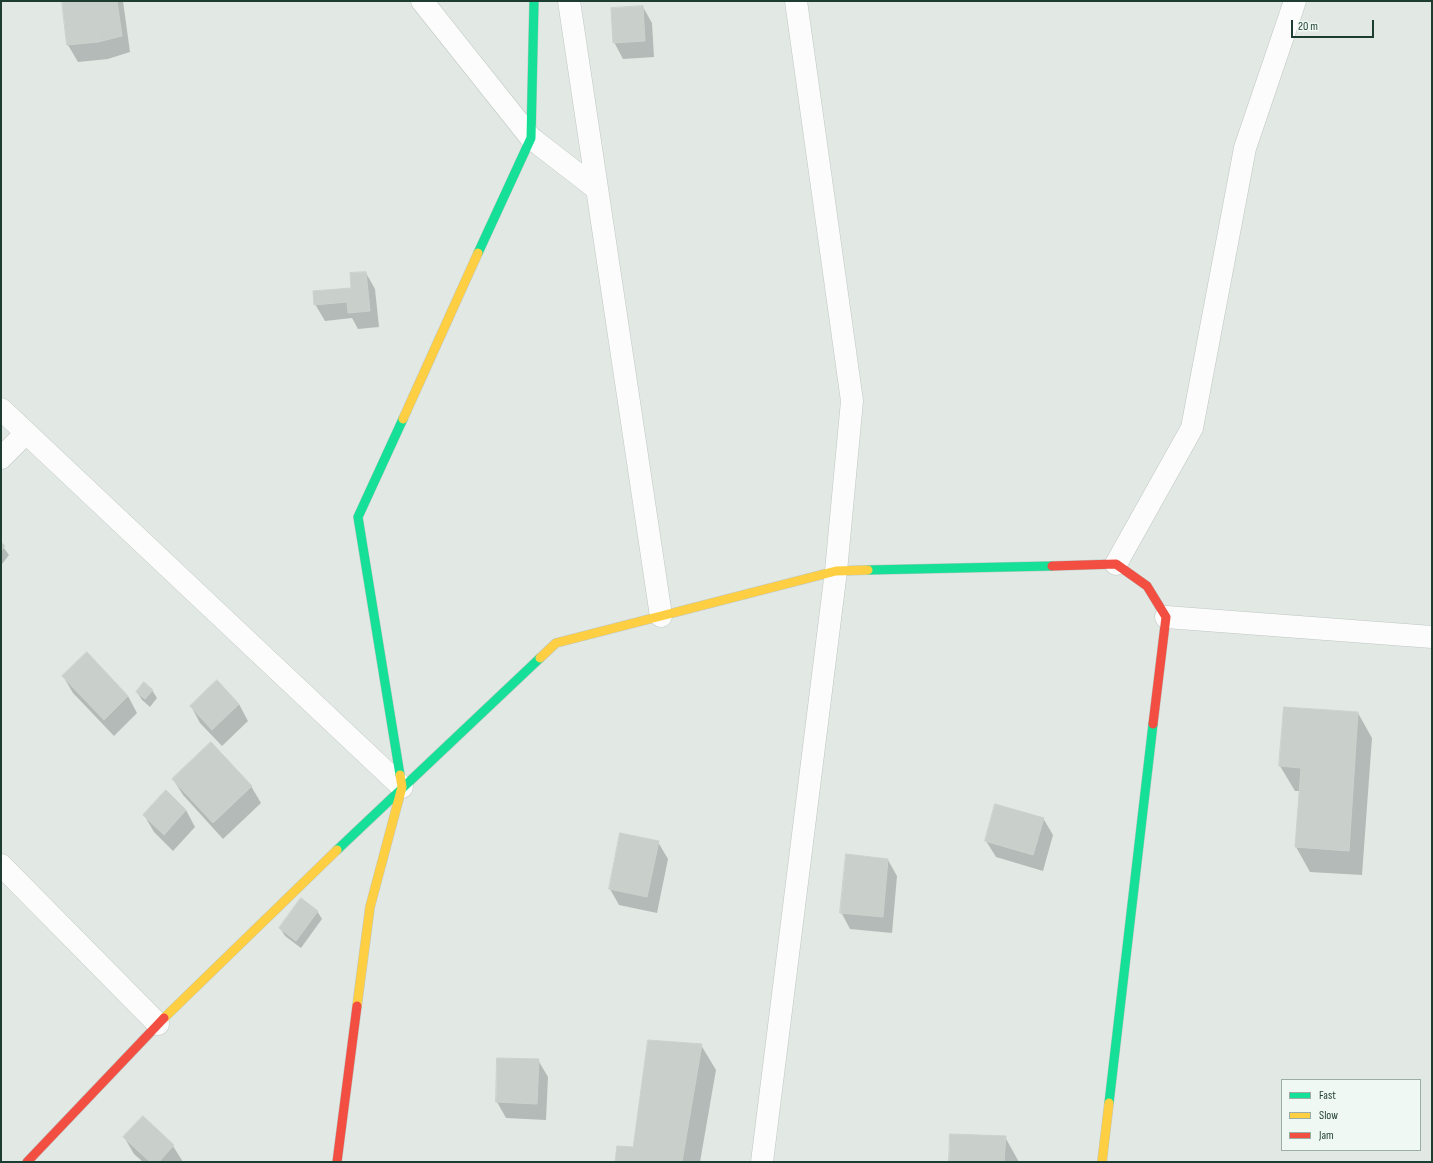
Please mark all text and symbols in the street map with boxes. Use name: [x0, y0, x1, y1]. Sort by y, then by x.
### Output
scale bar: [1293, 12, 1376, 38]
text: 20 m: [1298, 19, 1318, 34]
legend: [1281, 1079, 1421, 1151]
text: Fast: [1319, 1088, 1336, 1103]
text: Slow: [1319, 1108, 1338, 1123]
text: Jam: [1319, 1128, 1334, 1143]

